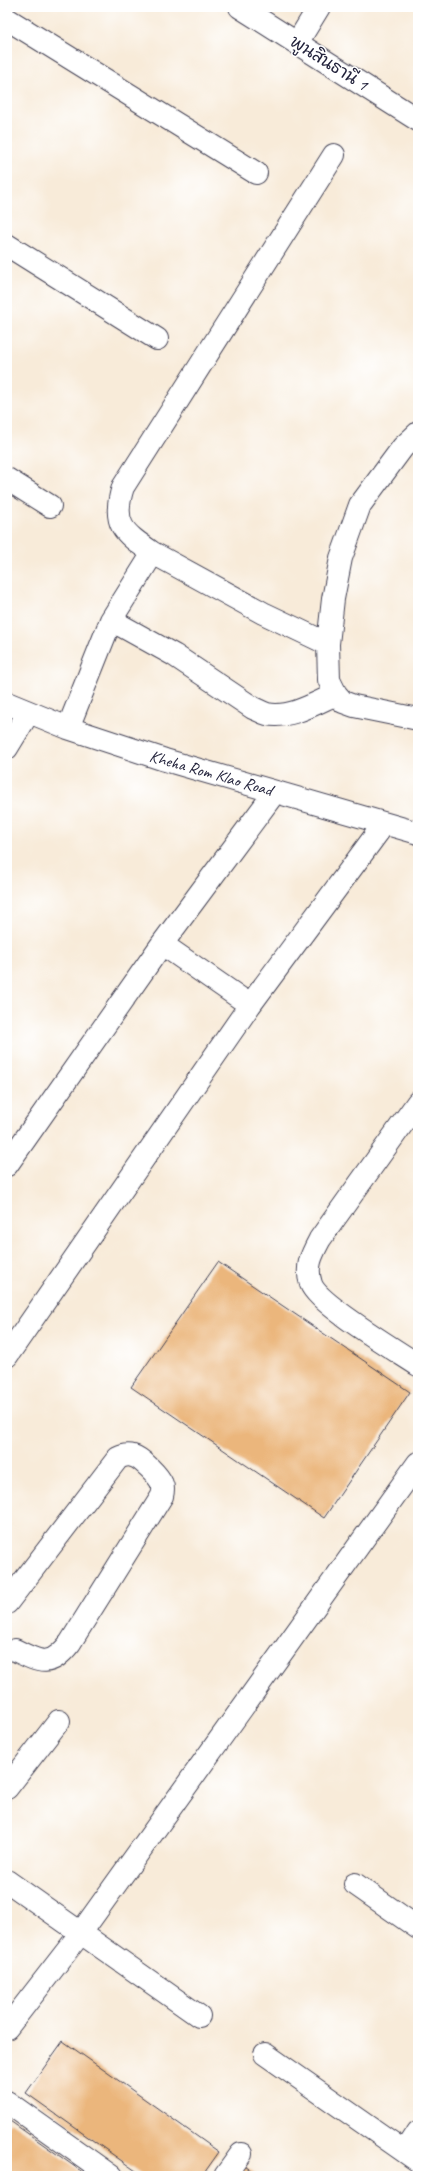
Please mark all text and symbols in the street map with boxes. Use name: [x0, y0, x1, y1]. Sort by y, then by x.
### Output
street label: พูนสินธานี 1: [285, 31, 373, 98]
street label: Kheha Rom Klao Road: [147, 745, 277, 801]

